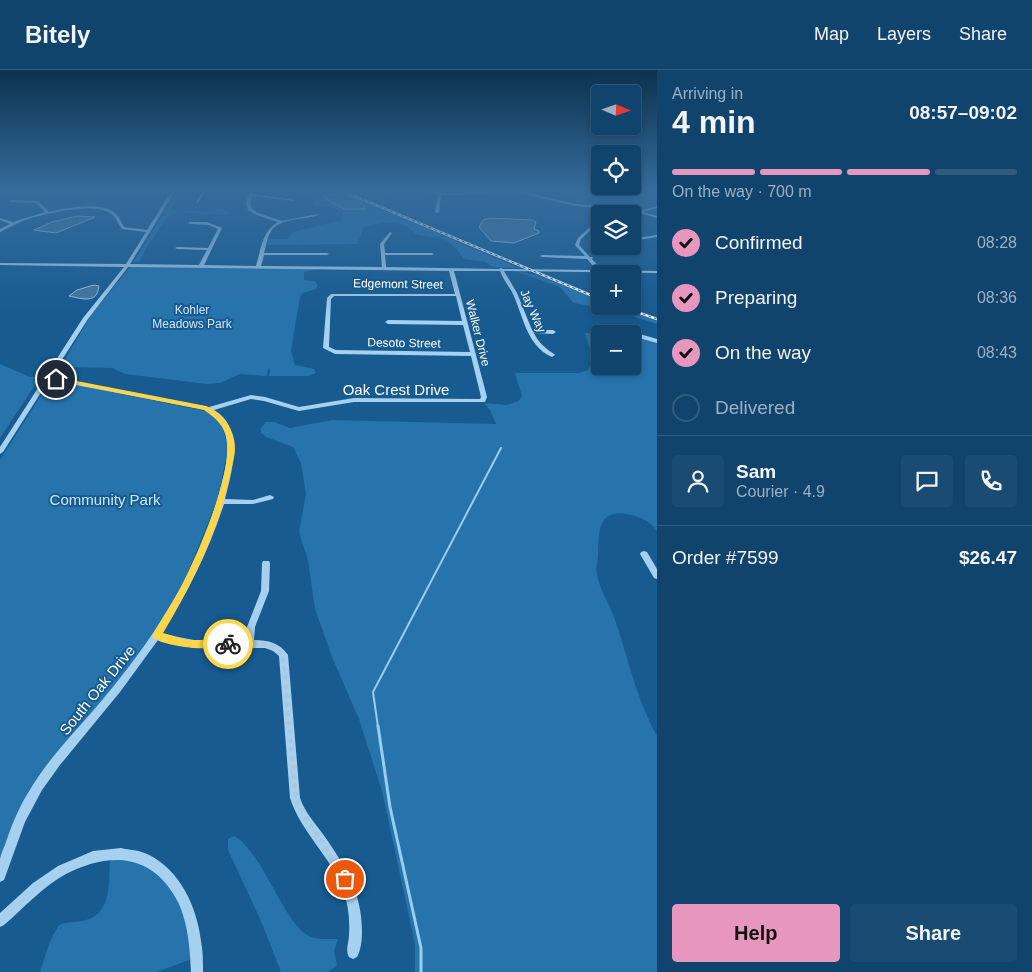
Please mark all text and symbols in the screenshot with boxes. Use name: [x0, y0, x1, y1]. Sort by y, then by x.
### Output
text: Bitely: [25, 21, 90, 48]
text: Map: [814, 24, 849, 44]
text: Layers: [877, 24, 931, 44]
text: Share: [959, 24, 1007, 44]
north arrow: [591, 85, 641, 135]
map controls: [591, 85, 641, 375]
text: Arriving in: [672, 85, 743, 102]
text: 08:57–09:02: [909, 102, 1017, 123]
text: 4 min: [672, 104, 756, 140]
button: locate: [591, 145, 641, 195]
text: On the way · 700 m: [672, 183, 812, 200]
button: layers: [591, 205, 641, 255]
icon: check: [672, 229, 700, 257]
text: Confirmed: [715, 232, 803, 253]
text: 08:28: [977, 234, 1017, 251]
button: +: [591, 265, 641, 315]
street label: Edgemont Street: [353, 276, 444, 292]
icon: check: [672, 284, 700, 312]
street label: Jay Way: [517, 287, 549, 335]
text: Preparing: [715, 287, 797, 308]
text: 08:36: [977, 289, 1017, 306]
street label: Walker Drive: [463, 298, 493, 368]
park label: Kohler Meadows Park: [152, 303, 233, 331]
button: −: [591, 325, 641, 375]
street label: Desoto Street: [367, 335, 441, 351]
icon: check: [672, 339, 700, 367]
text: On the way: [715, 342, 811, 363]
text: 08:43: [977, 344, 1017, 361]
pin: [35, 358, 77, 400]
icon: home: [42, 365, 70, 393]
street label: Oak Crest Drive: [343, 381, 449, 398]
text: Delivered: [715, 397, 795, 418]
button: person: [672, 455, 724, 507]
button: chat: [901, 455, 953, 507]
button: phone: [965, 455, 1017, 507]
text: Sam: [736, 461, 776, 482]
text: Courier · 4.9: [736, 483, 825, 500]
park label: Community Park: [50, 491, 161, 508]
text: Order #7599: [672, 547, 779, 568]
text: $26.47: [959, 547, 1017, 568]
courier: [203, 619, 253, 669]
icon: bike: [214, 630, 242, 658]
street label: South Oak Drive: [56, 642, 138, 738]
pin: [324, 858, 366, 900]
icon: bag: [331, 865, 359, 893]
button: Help: [672, 904, 840, 962]
button: Share: [850, 904, 1017, 962]

